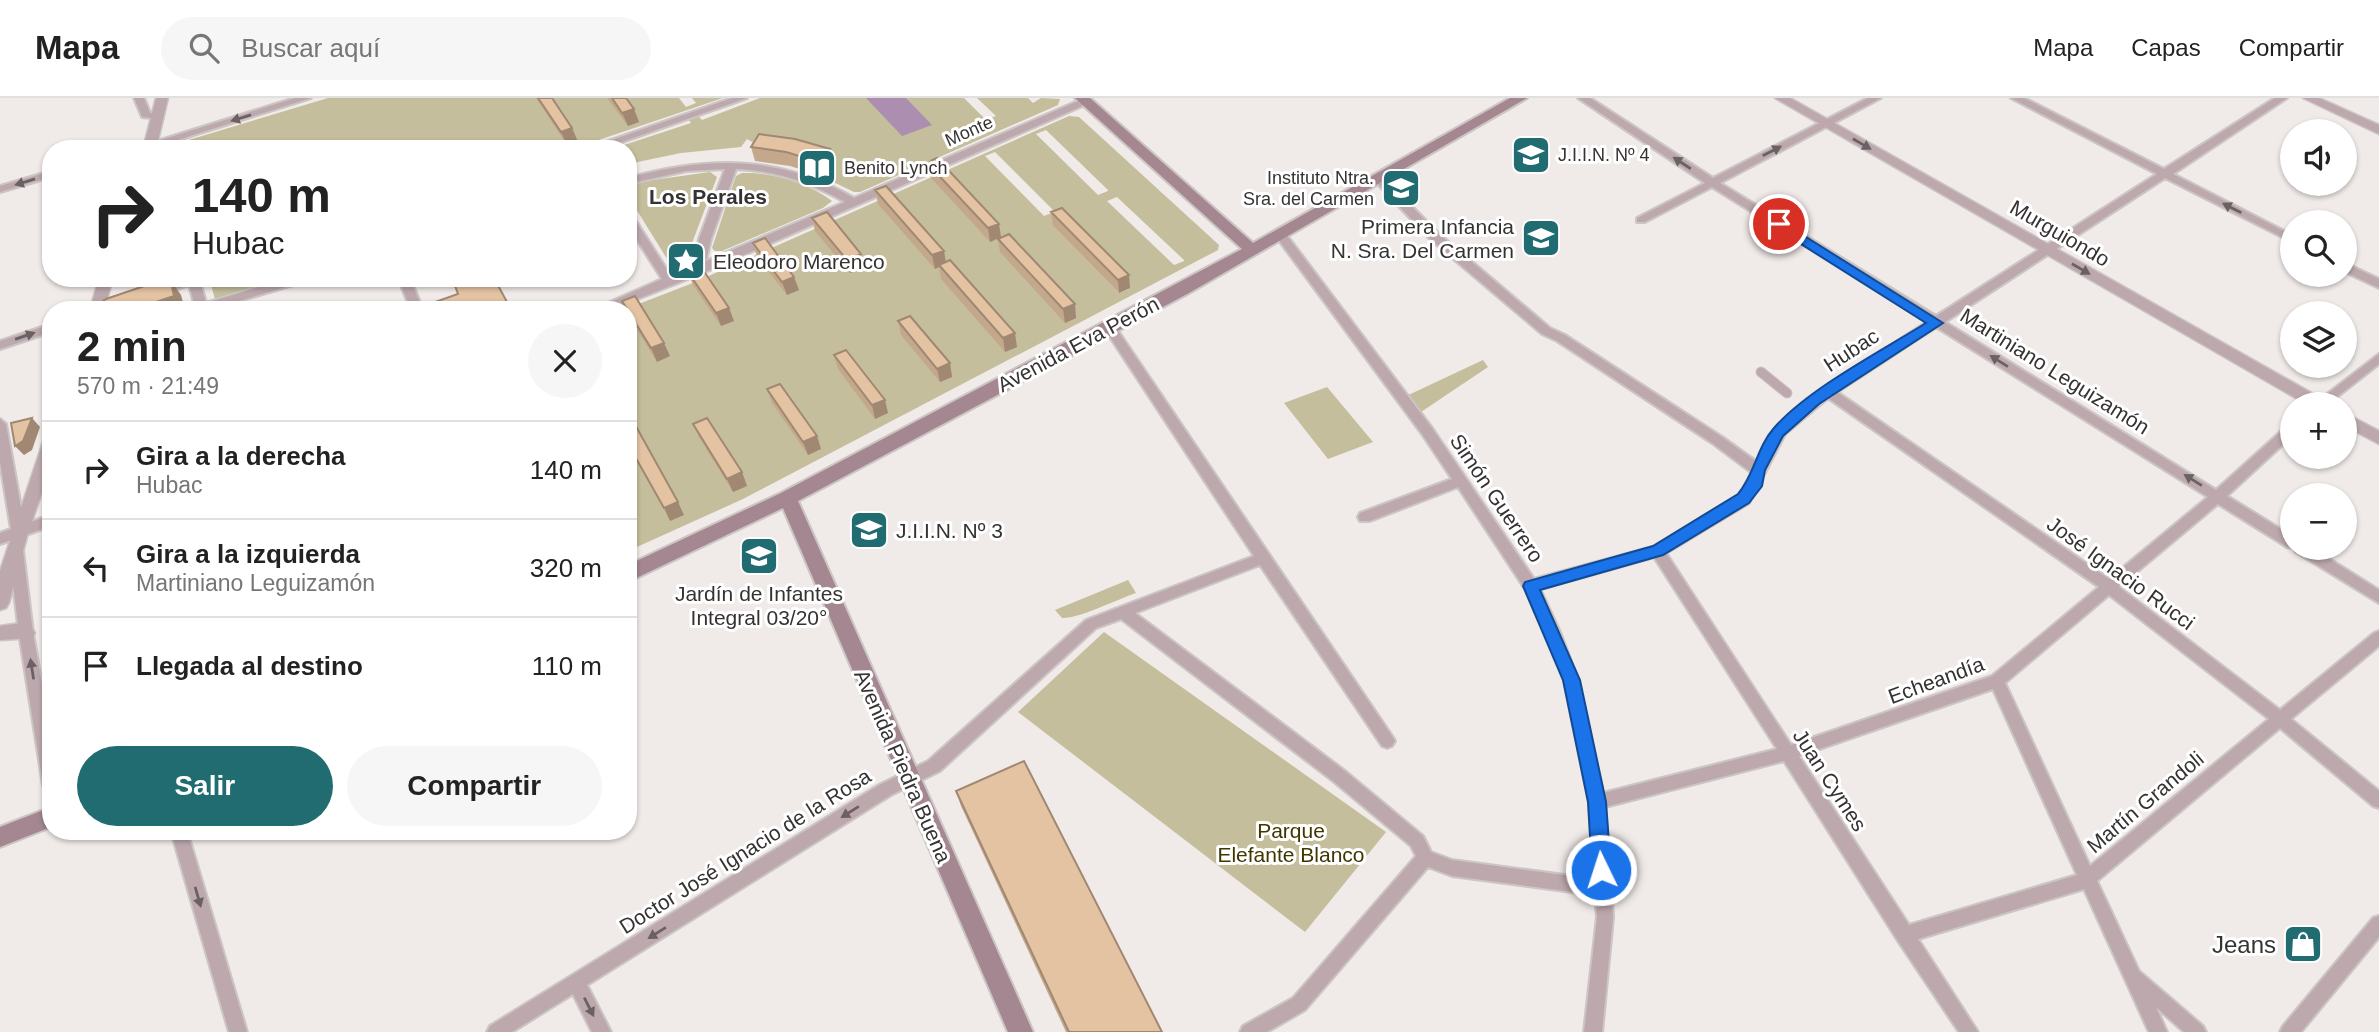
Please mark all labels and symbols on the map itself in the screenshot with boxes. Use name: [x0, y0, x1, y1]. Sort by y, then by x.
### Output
street label: Monte: [942, 112, 996, 150]
one-way arrow: [230, 113, 251, 123]
school or university icon: J.I.I.N. Nº 4: [1510, 134, 1552, 176]
one-way arrow: [1852, 138, 1871, 150]
place label: J.I.I.N. Nº 4: [1558, 145, 1650, 165]
one-way arrow: [1762, 145, 1782, 157]
library icon: Benito Lynch: [796, 147, 838, 189]
one-way arrow: [1672, 157, 1691, 170]
place label: Benito Lynch: [844, 158, 947, 178]
school or university icon: Instituto Ntra. Sra. del Carmen: [1380, 167, 1422, 209]
place label: Instituto Ntra. Sra. del Carmen: [1243, 168, 1374, 209]
one-way arrow: [15, 177, 36, 187]
district label: Los Perales: [649, 185, 767, 208]
pin: [1749, 194, 1809, 254]
street label: Murguiondo: [2006, 195, 2114, 271]
one-way arrow: [2222, 202, 2242, 214]
place label: Primera Infancia N. Sra. Del Carmen: [1331, 215, 1514, 262]
school or university icon: Primera Infancia N. Sra. Del Carmen: [1520, 217, 1562, 259]
place icon: Eleodoro Marenco: [665, 240, 707, 282]
place label: Eleodoro Marenco: [713, 250, 885, 273]
one-way arrow: [2071, 263, 2090, 275]
street label: Avenida Eva Perón: [993, 292, 1163, 396]
street label: Martiniano Leguizamón: [1956, 303, 2154, 439]
street label: Hubac: [1819, 324, 1883, 376]
one-way arrow: [15, 330, 36, 341]
one-way arrow: [1990, 355, 2009, 368]
street label: Simón Guerrero: [1446, 430, 1548, 566]
one-way arrow: [2184, 474, 2203, 487]
school or university icon: J.I.I.N. Nº 3: [848, 509, 890, 551]
street label: José Ignacio Rucci: [2043, 512, 2199, 634]
place label: J.I.I.N. Nº 3: [896, 519, 1003, 542]
school or university icon: Jardín de Infantes Integral 03/20°: [738, 535, 780, 577]
place label: Jardín de Infantes Integral 03/20°: [675, 582, 843, 629]
street label: Echeandía: [1885, 652, 1987, 708]
one-way arrow: [26, 658, 37, 680]
street label: Avenida Piedra Buena: [850, 666, 956, 866]
street label: Juan Cymes: [1789, 725, 1871, 835]
street label: Martín Grandoli: [2082, 747, 2208, 857]
street label: Doctor José Ignacio de la Rosa: [615, 764, 875, 938]
one-way arrow: [840, 806, 859, 819]
park label: Parque Elefante Blanco: [1217, 819, 1365, 866]
position arrow: [1564, 833, 1638, 907]
one-way arrow: [194, 887, 204, 908]
shop icon: Jeans: [2282, 923, 2324, 965]
one-way arrow: [647, 926, 666, 939]
place label: Jeans: [2212, 931, 2276, 958]
one-way arrow: [583, 997, 595, 1017]

